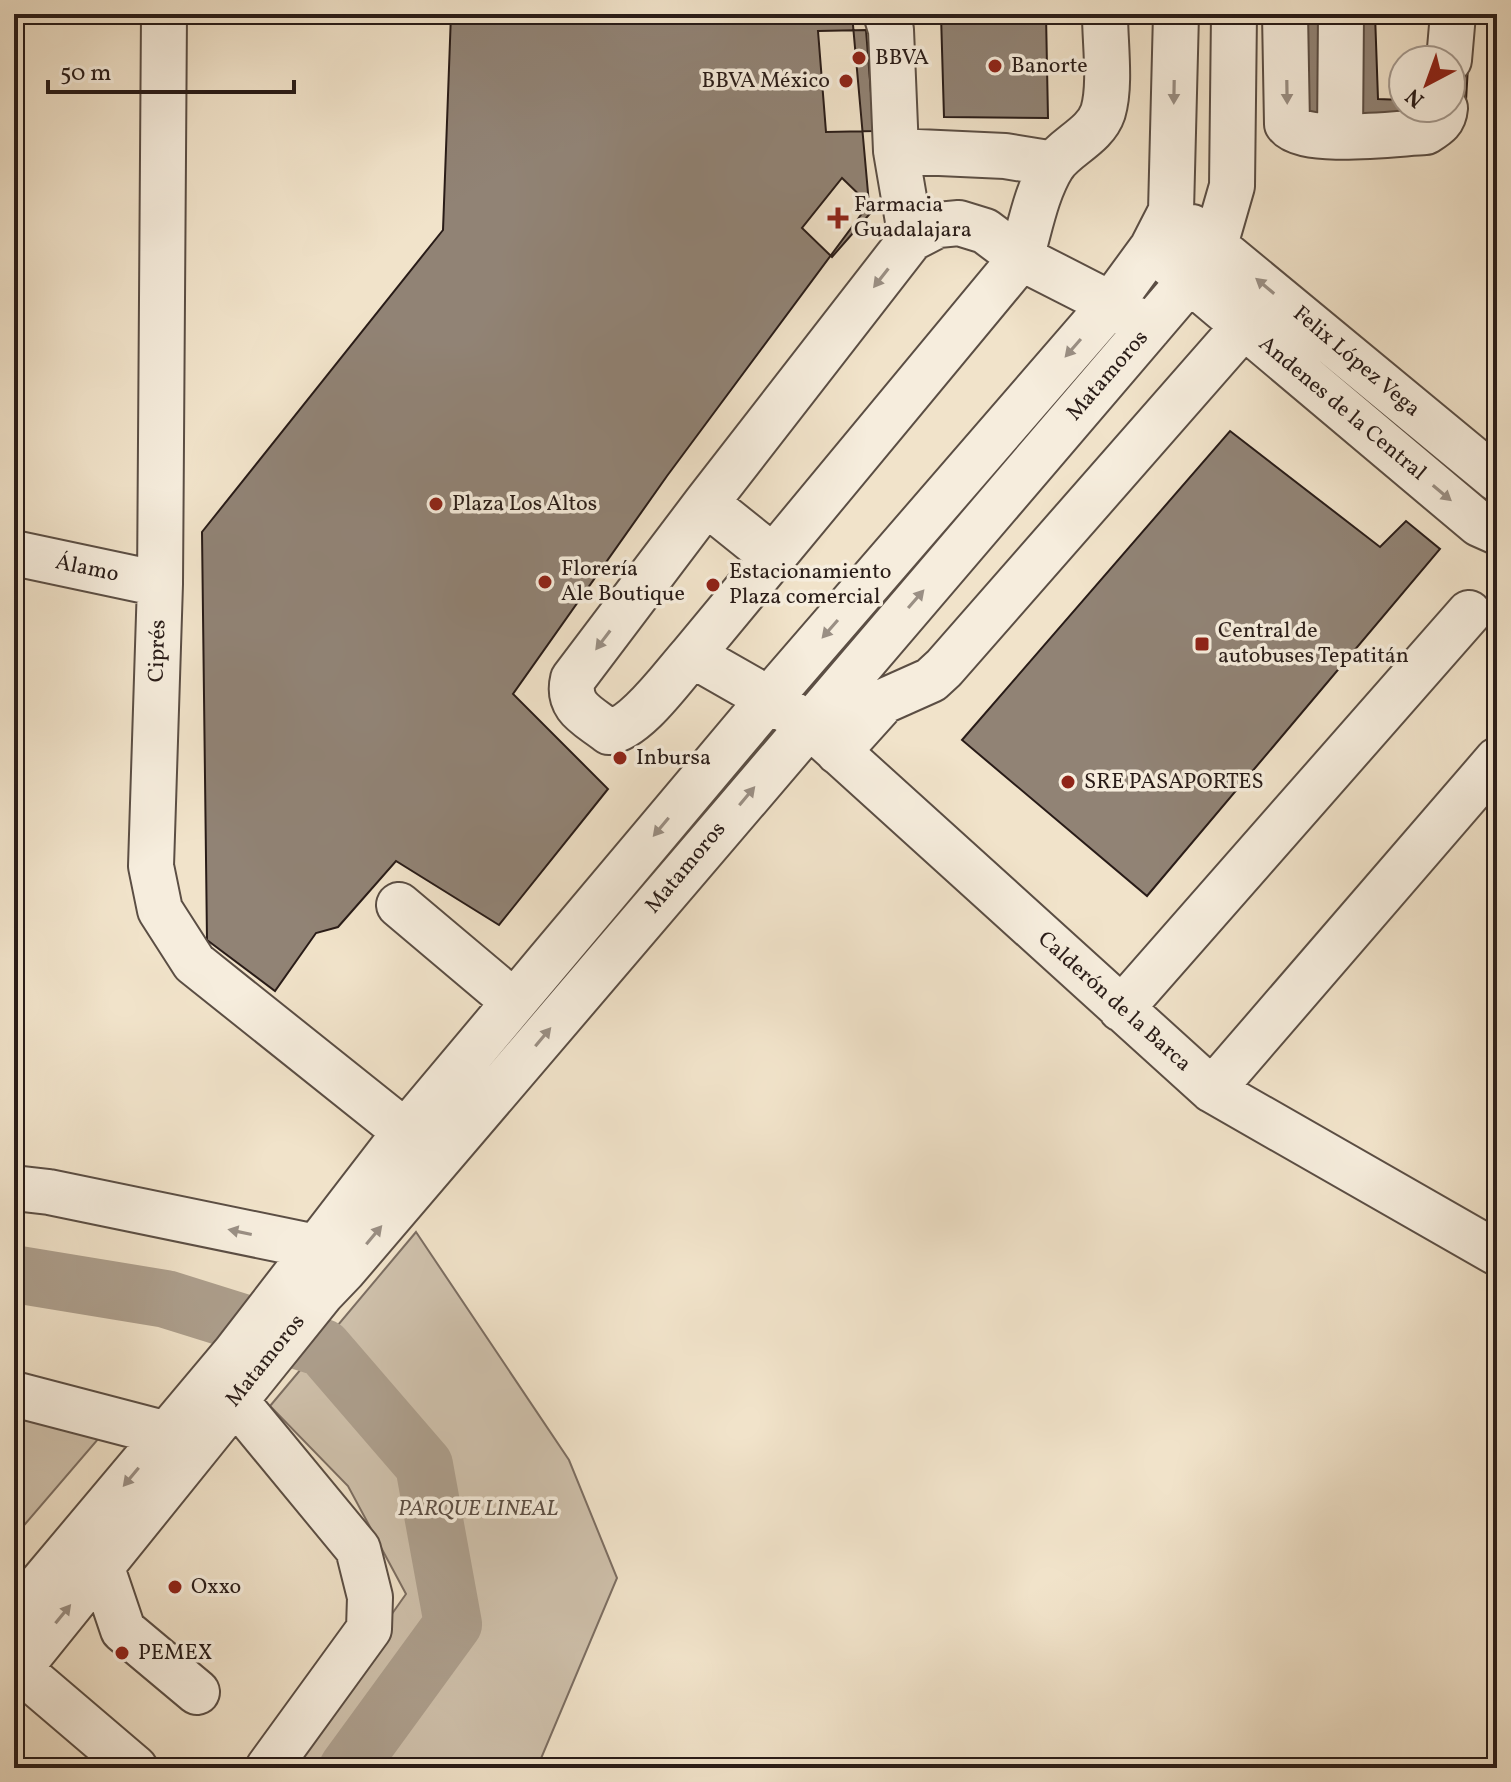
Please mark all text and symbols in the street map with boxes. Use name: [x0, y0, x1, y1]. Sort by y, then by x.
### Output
place label: BBVA: [875, 43, 929, 74]
scale bar: [48, 44, 294, 94]
north arrow: [1387, 44, 1467, 124]
marker: BBVA: [850, 49, 868, 67]
place label: Banorte: [1011, 51, 1088, 82]
text: 50 m: [60, 57, 112, 91]
marker: Banorte: [986, 57, 1004, 75]
place label: BBVA México: [701, 66, 830, 97]
marker: BBVA México: [837, 72, 855, 90]
one-way arrow: [1168, 80, 1180, 105]
one-way arrow: [1280, 80, 1293, 105]
text: N: [1399, 80, 1432, 114]
place label: Farmacia Guadalajara: [854, 190, 972, 246]
marker: Farmacia Guadalajara: [829, 209, 847, 227]
one-way arrow: [873, 268, 890, 288]
one-way arrow: [1255, 278, 1275, 295]
street label: Felix López Vega: [1285, 299, 1427, 425]
street label: Matamoros: [1060, 324, 1156, 428]
street label: Andenes de la Central: [1251, 329, 1433, 489]
one-way arrow: [1065, 337, 1082, 357]
one-way arrow: [1432, 484, 1452, 501]
place label: Plaza Los Altos: [452, 489, 597, 520]
marker: Plaza Los Altos: [427, 495, 445, 513]
street label: Álamo: [52, 547, 122, 591]
place label: Florería Ale Boutique: [561, 554, 685, 610]
place label: Estacionamiento Plaza comercial: [729, 557, 891, 613]
marker: Florería Ale Boutique: [536, 573, 554, 591]
marker: Estacionamiento Plaza comercial: [704, 576, 722, 594]
one-way arrow: [907, 589, 924, 609]
place label: Central de autobuses Tepatitán: [1218, 616, 1409, 672]
street label: Ciprés: [141, 619, 175, 683]
one-way arrow: [821, 620, 839, 639]
one-way arrow: [595, 629, 611, 650]
marker: Central de autobuses Tepatitán: [1193, 635, 1211, 653]
place label: Inbursa: [636, 743, 711, 774]
marker: Inbursa: [611, 749, 629, 767]
place label: SRE PASAPORTES: [1084, 767, 1264, 798]
marker: SRE PASAPORTES: [1059, 773, 1077, 791]
one-way arrow: [738, 787, 755, 807]
street label: Matamoros: [638, 815, 734, 921]
one-way arrow: [653, 817, 670, 837]
street label: Calderón de la Barca: [1030, 925, 1198, 1079]
one-way arrow: [534, 1028, 551, 1048]
one-way arrow: [227, 1225, 252, 1237]
one-way arrow: [365, 1226, 382, 1246]
street label: Matamoros: [219, 1308, 313, 1414]
one-way arrow: [123, 1467, 140, 1487]
park label: PARQUE LINEAL: [398, 1494, 558, 1525]
place label: Oxxo: [191, 1572, 241, 1603]
marker: Oxxo: [166, 1578, 184, 1596]
one-way arrow: [54, 1604, 71, 1624]
place label: PEMEX: [138, 1638, 212, 1669]
marker: PEMEX: [113, 1644, 131, 1662]

